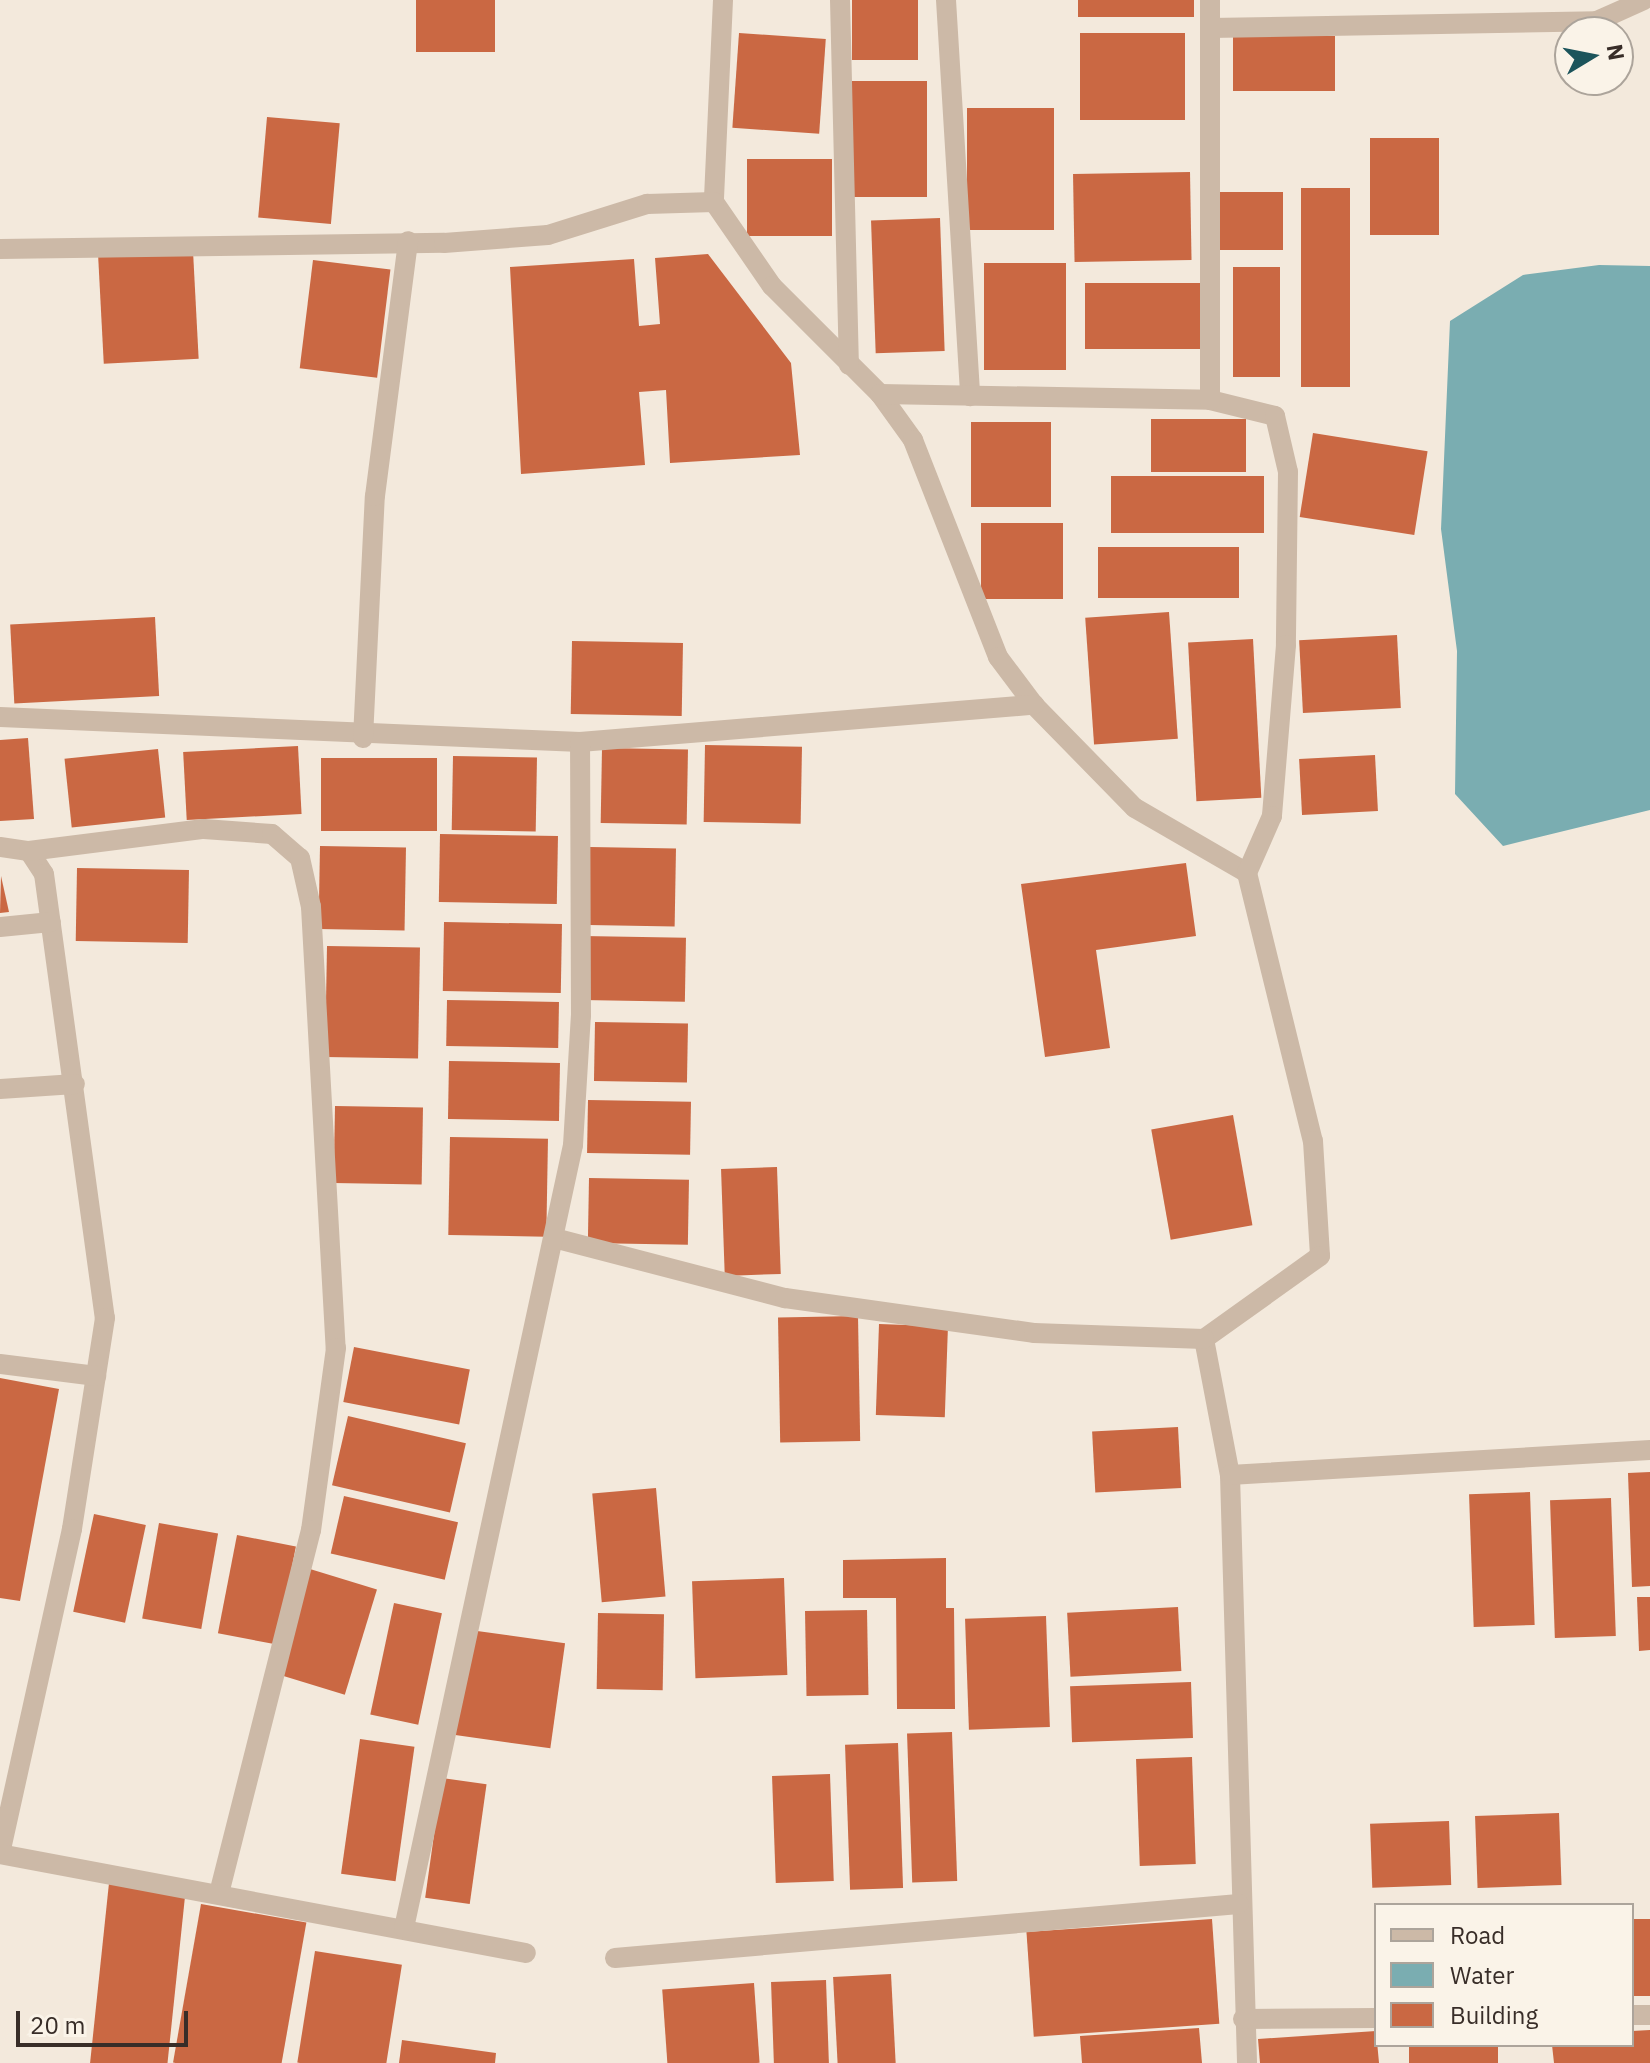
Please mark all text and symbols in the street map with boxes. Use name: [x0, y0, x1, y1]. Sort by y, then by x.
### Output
north arrow: [1554, 16, 1634, 96]
text: N: [1600, 42, 1632, 62]
legend: [1374, 1903, 1634, 2047]
text: Road: [1450, 1919, 1505, 1951]
text: Water: [1450, 1959, 1514, 1991]
scale bar: [20, 1995, 192, 2045]
text: Building: [1450, 1999, 1538, 2031]
text: 20 m: [30, 2009, 85, 2041]

